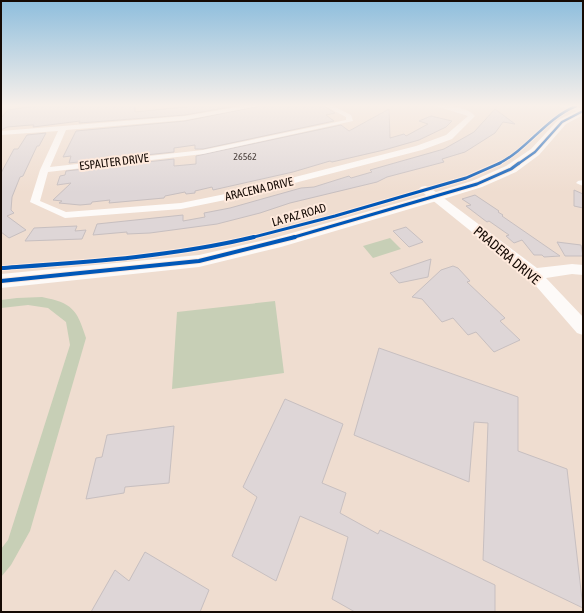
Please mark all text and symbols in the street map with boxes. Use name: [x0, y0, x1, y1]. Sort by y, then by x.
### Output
street label: ESPALTER DRIVE: [79, 151, 149, 173]
house number: 26562: [233, 151, 257, 162]
street label: ARACENA DRIVE: [223, 174, 295, 204]
street label: LA PAZ ROAD: [270, 200, 328, 229]
street label: PRADERA DRIVE: [471, 223, 543, 287]

